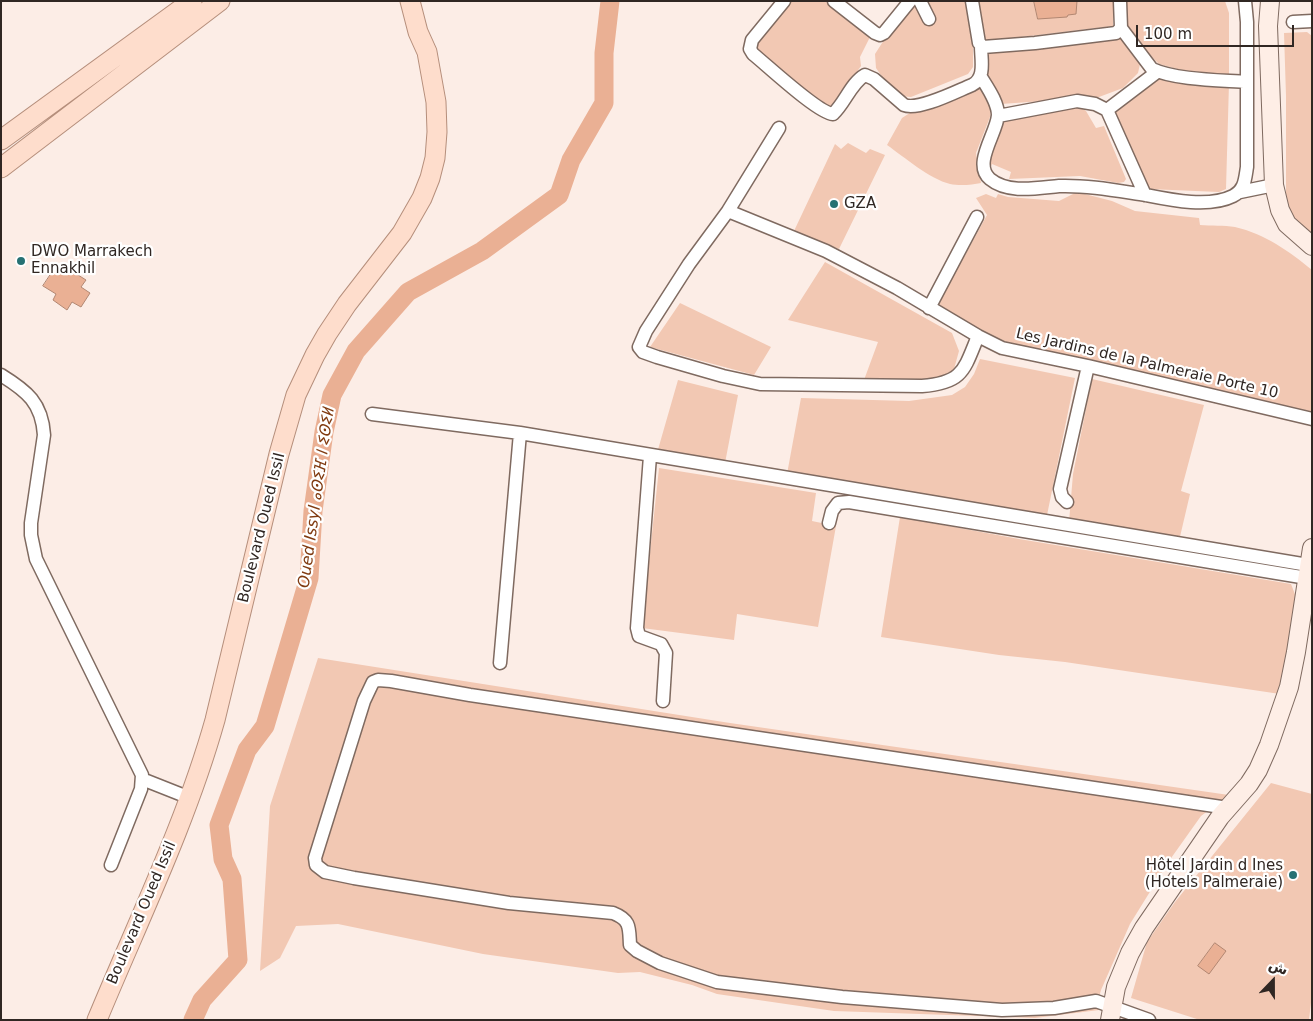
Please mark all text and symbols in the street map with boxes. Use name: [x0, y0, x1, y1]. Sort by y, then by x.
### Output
scale bar: [1138, 15, 1296, 47]
text: 100 m: [1144, 25, 1192, 43]
place label: GZA: [844, 195, 876, 213]
marker: GZA: [828, 198, 840, 210]
place label: DWO Marrakech Ennakhil: [31, 243, 152, 278]
marker: DWO Marrakech Ennakhil: [15, 255, 27, 267]
street label: Les Jardins de la Palmeraie Porte 10: [1014, 325, 1280, 403]
water label: Oued Issyl ⴰⵙⵉⴼ ⵏ ⵉⵙⵉⵍ: [295, 407, 339, 589]
street label: Boulevard Oued Issil: [235, 451, 289, 605]
street label: Boulevard Oued Issil: [104, 839, 180, 987]
place label: Hôtel Jardin d Ines (Hotels Palmeraie): [1145, 857, 1283, 892]
marker: Hôtel Jardin d Ines (Hotels Palmeraie): [1287, 869, 1299, 881]
north arrow: [1248, 956, 1298, 1006]
text: ش: [1267, 956, 1291, 978]

